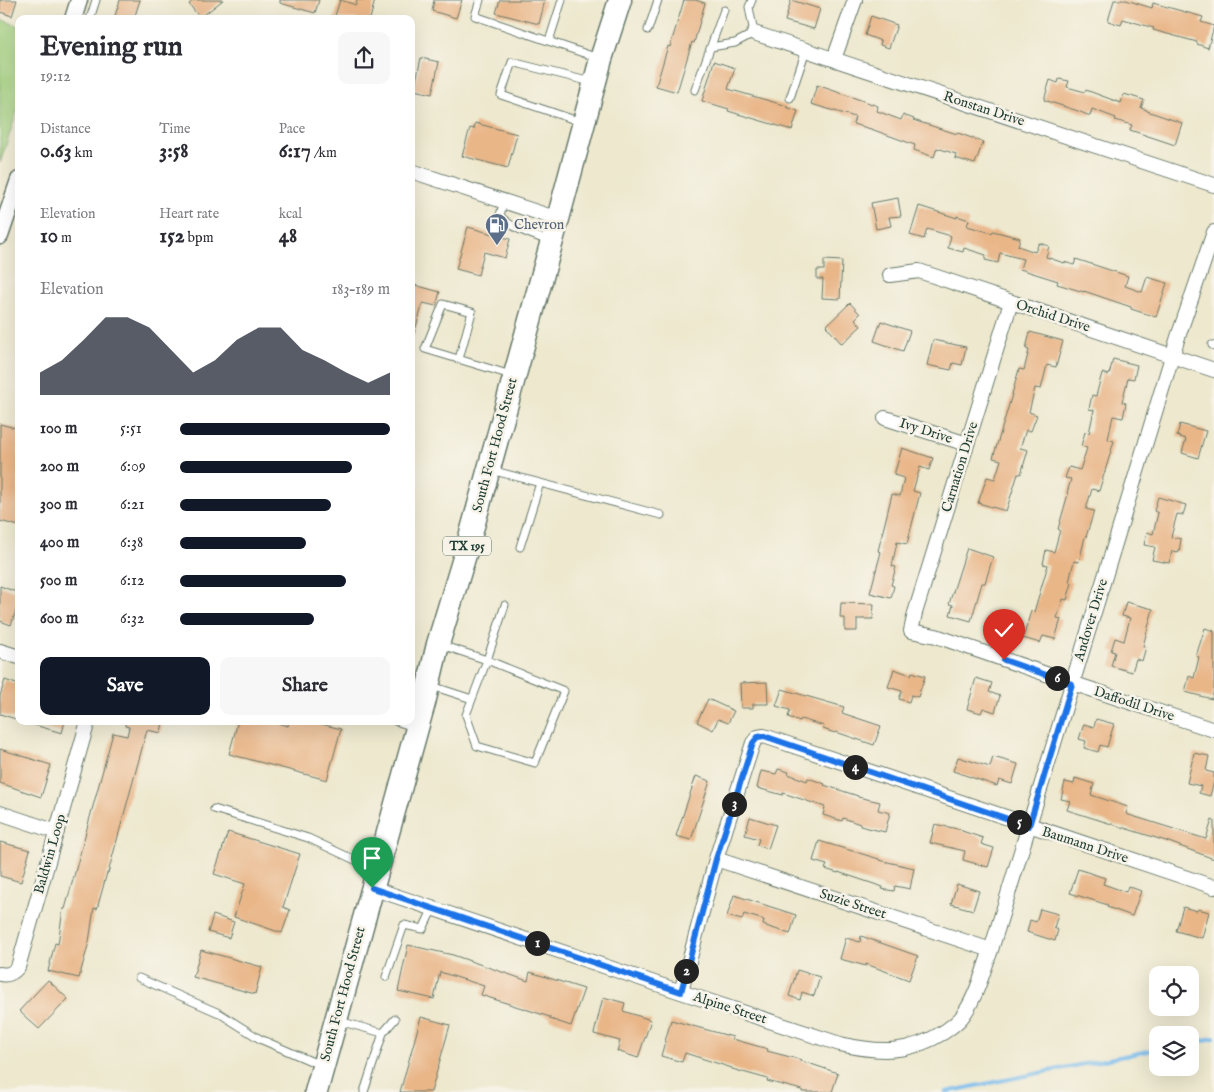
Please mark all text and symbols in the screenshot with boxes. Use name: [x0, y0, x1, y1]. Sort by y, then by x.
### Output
text: Evening run: [40, 30, 183, 65]
button: share: [338, 32, 390, 84]
text: 19:12: [40, 67, 71, 87]
street label: Ronstan Drive: [941, 87, 1027, 131]
text: Distance: [40, 120, 91, 138]
text: Time: [159, 120, 190, 138]
text: Pace: [279, 120, 305, 138]
text: 0.63: [40, 138, 72, 165]
text: 3:58: [159, 138, 189, 165]
text: 6:17: [279, 138, 311, 165]
text: km: [72, 144, 93, 162]
text: /km: [311, 144, 337, 162]
text: Elevation: [40, 205, 96, 223]
text: Heart rate: [159, 205, 219, 223]
text: kcal: [279, 205, 302, 223]
fuel station icon: Chevron: [484, 212, 510, 246]
place label: Chevron: [514, 216, 565, 234]
text: 10: [40, 223, 58, 250]
text: 152: [159, 223, 185, 250]
text: 48: [279, 223, 297, 250]
text: m: [58, 229, 72, 247]
text: bpm: [185, 229, 213, 247]
text: Elevation: [40, 280, 103, 300]
text: 183–189 m: [331, 280, 390, 300]
street label: Orchid Drive: [1014, 296, 1093, 337]
street label: South Fort Hood Street: [468, 375, 522, 514]
street label: Ivy Drive: [897, 414, 955, 448]
text: 100 m: [40, 419, 77, 439]
text: 5:51: [120, 419, 142, 439]
street label: Carnation Drive: [938, 419, 982, 514]
text: 200 m: [40, 457, 79, 477]
text: 6:09: [120, 457, 146, 477]
text: 300 m: [40, 495, 78, 515]
text: 6:21: [120, 495, 144, 515]
text: 400 m: [40, 533, 79, 553]
text: 6:38: [120, 533, 143, 553]
road number: TX 195: [443, 536, 491, 556]
text: 500 m: [40, 571, 77, 591]
text: 6:12: [120, 571, 144, 591]
street label: Andover Drive: [1070, 576, 1112, 664]
text: 600 m: [40, 609, 78, 629]
text: 6:32: [120, 609, 144, 629]
pin: [983, 609, 1025, 660]
icon: check: [990, 616, 1018, 644]
button: Save: [40, 657, 210, 715]
button: Share: [220, 657, 390, 715]
pin: 6: [1044, 666, 1070, 690]
text: 6: [1055, 669, 1060, 687]
street label: Daffodil Drive: [1091, 682, 1177, 726]
pin: 4: [842, 754, 868, 780]
text: 4: [852, 758, 859, 776]
pin: 3: [722, 792, 746, 816]
text: 3: [732, 795, 737, 813]
pin: 5: [1006, 810, 1032, 834]
street label: Baldwin Loop: [30, 811, 70, 896]
text: 5: [1017, 813, 1022, 831]
street label: Baumann Drive: [1039, 823, 1131, 868]
pin: [351, 837, 393, 888]
icon: arrive: [358, 844, 386, 872]
street label: Suzie Street: [817, 885, 889, 923]
street label: South Fort Hood Street: [316, 924, 370, 1063]
pin: 1: [524, 930, 550, 956]
text: 1: [535, 934, 540, 952]
pin: 2: [674, 958, 698, 984]
text: 2: [683, 962, 690, 980]
map controls: [1149, 966, 1199, 1076]
button: locate: [1149, 966, 1199, 1016]
street label: Alpine Street: [690, 987, 769, 1028]
button: layers: [1149, 1026, 1199, 1076]

